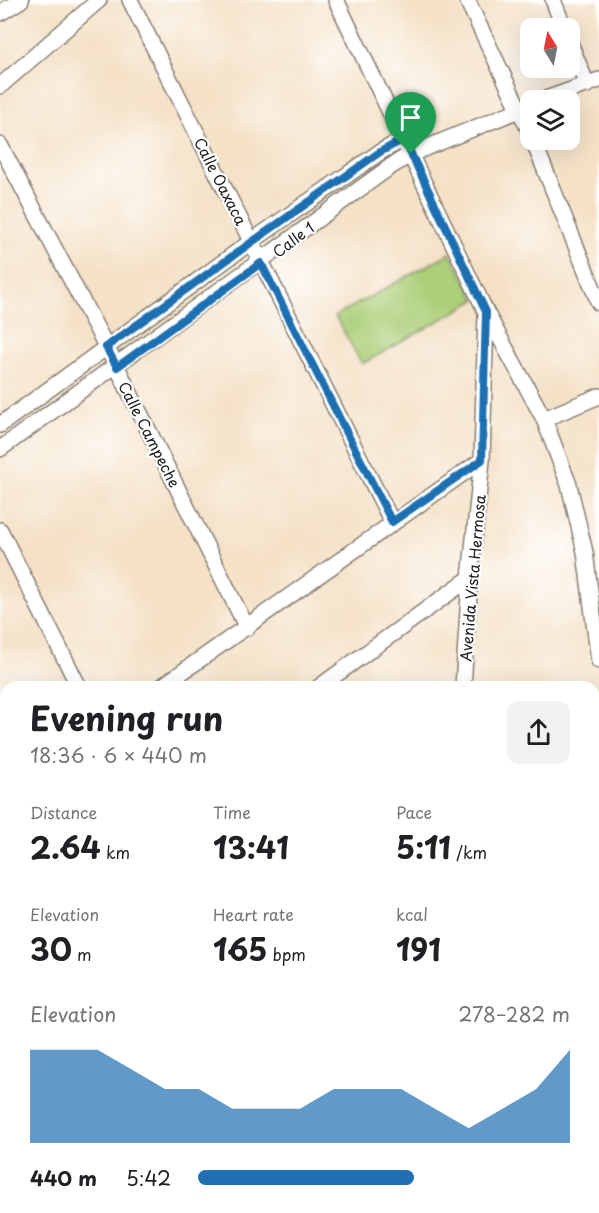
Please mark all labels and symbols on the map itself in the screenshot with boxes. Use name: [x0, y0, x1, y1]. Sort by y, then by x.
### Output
north arrow: [520, 18, 580, 78]
pin: [385, 92, 436, 154]
street label: Calle Oaxaca: [189, 133, 253, 229]
street label: Calle 1: [267, 216, 319, 262]
street label: Calle Campeche: [113, 377, 187, 491]
street label: Avenida Vista Hermosa: [453, 493, 491, 662]

